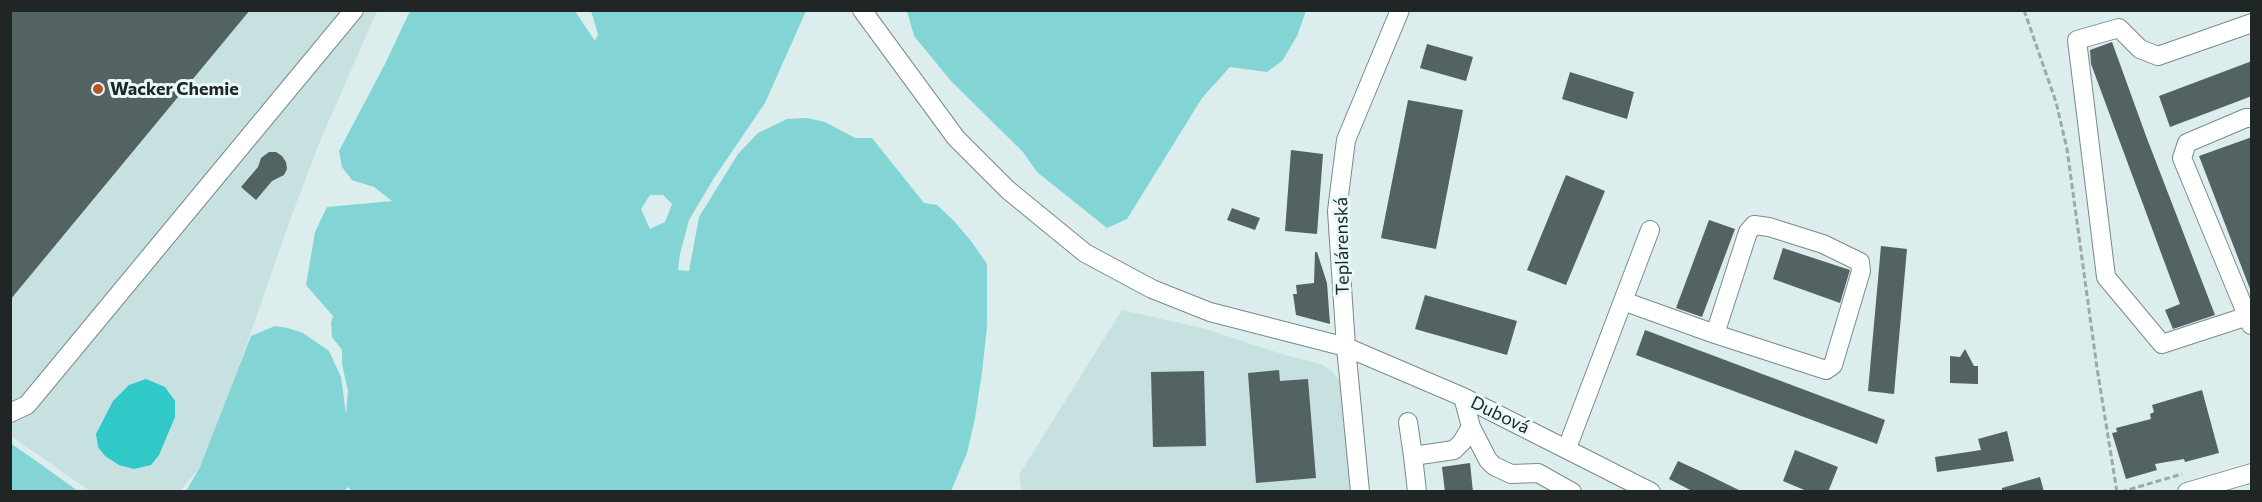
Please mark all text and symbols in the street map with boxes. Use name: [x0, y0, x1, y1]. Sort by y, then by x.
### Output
place label: Wacker Chemie: [110, 78, 239, 100]
marker: Wacker Chemie: [91, 82, 105, 96]
street label: Teplárenská: [1330, 197, 1354, 295]
street label: Dubová: [1467, 392, 1533, 438]

